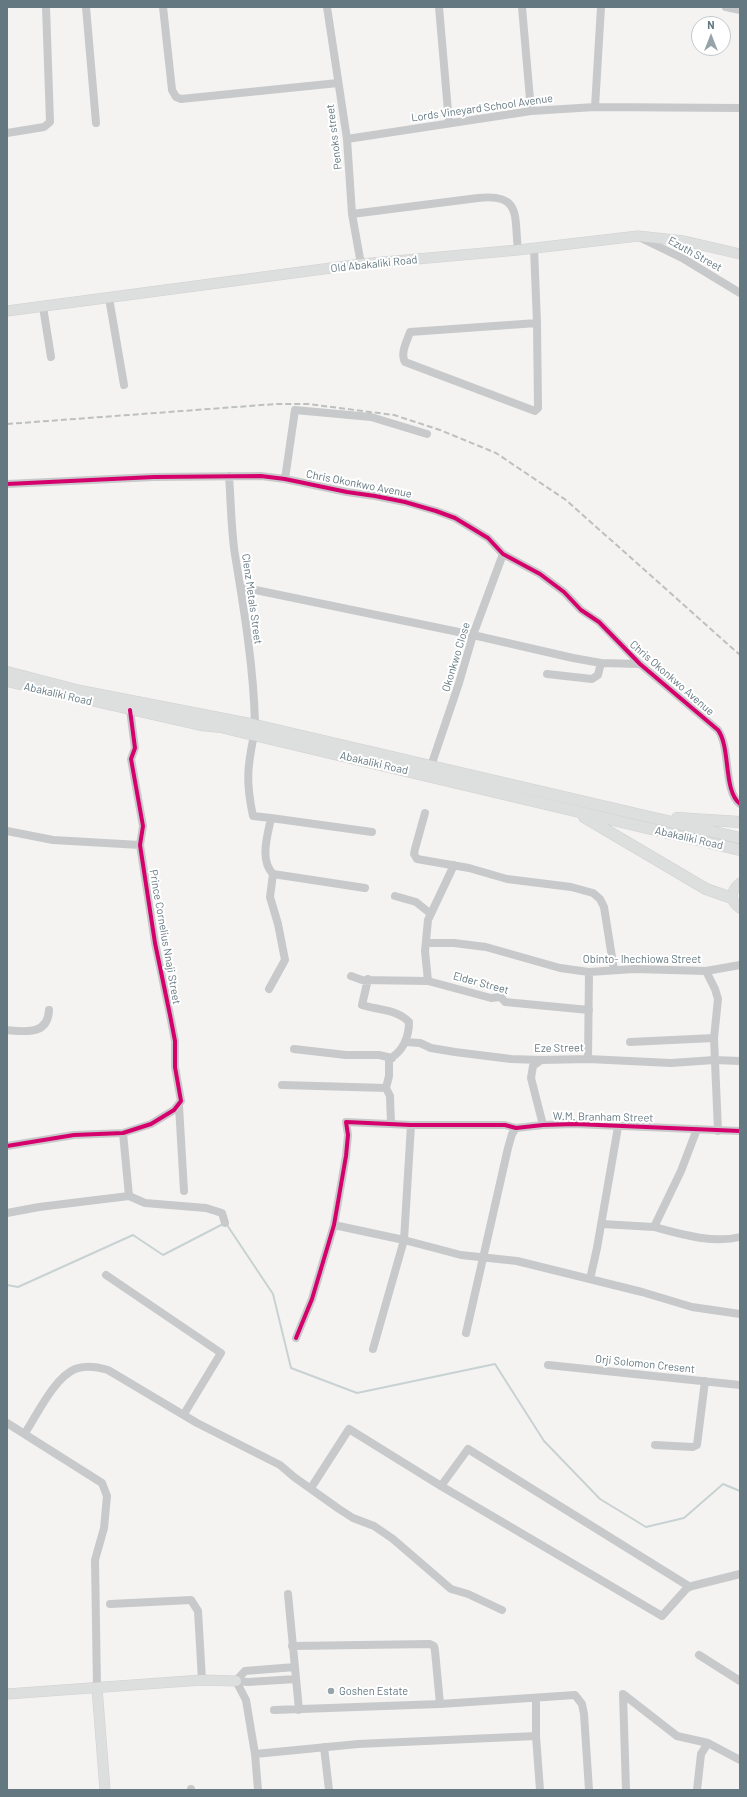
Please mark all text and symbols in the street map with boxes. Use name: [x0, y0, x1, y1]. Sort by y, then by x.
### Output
north arrow: [691, 16, 731, 56]
text: N: [707, 18, 715, 31]
street label: Lords Vineyard School Avenue: [410, 92, 554, 124]
street label: Penoks street: [323, 104, 345, 170]
street label: Ezuth Street: [666, 234, 724, 274]
street label: Old Abakaliki Road: [330, 253, 418, 275]
street label: Chris Okonkwo Avenue: [305, 467, 413, 501]
street label: Clenz Metals Street: [239, 553, 265, 645]
street label: Okonkwo Close: [439, 621, 473, 693]
street label: Chris Okonkwo Avenue: [627, 638, 717, 718]
street label: Abakaliki Road: [23, 680, 93, 708]
street label: Abakaliki Road: [339, 749, 409, 777]
street label: Abakaliki Road: [654, 824, 724, 852]
street label: Prince Cornelius Nnaji Street: [147, 869, 183, 1005]
street label: Obinto- Ihechiowa Street: [583, 952, 701, 966]
street label: Elder Street: [452, 969, 510, 997]
street label: Eze Street: [534, 1041, 584, 1055]
street label: W.M. Branham Street: [553, 1110, 653, 1124]
street label: Orji Solomon Cresent: [595, 1352, 695, 1376]
place label: Goshen Estate: [339, 1684, 408, 1698]
marker: Goshen Estate: [326, 1686, 336, 1696]

